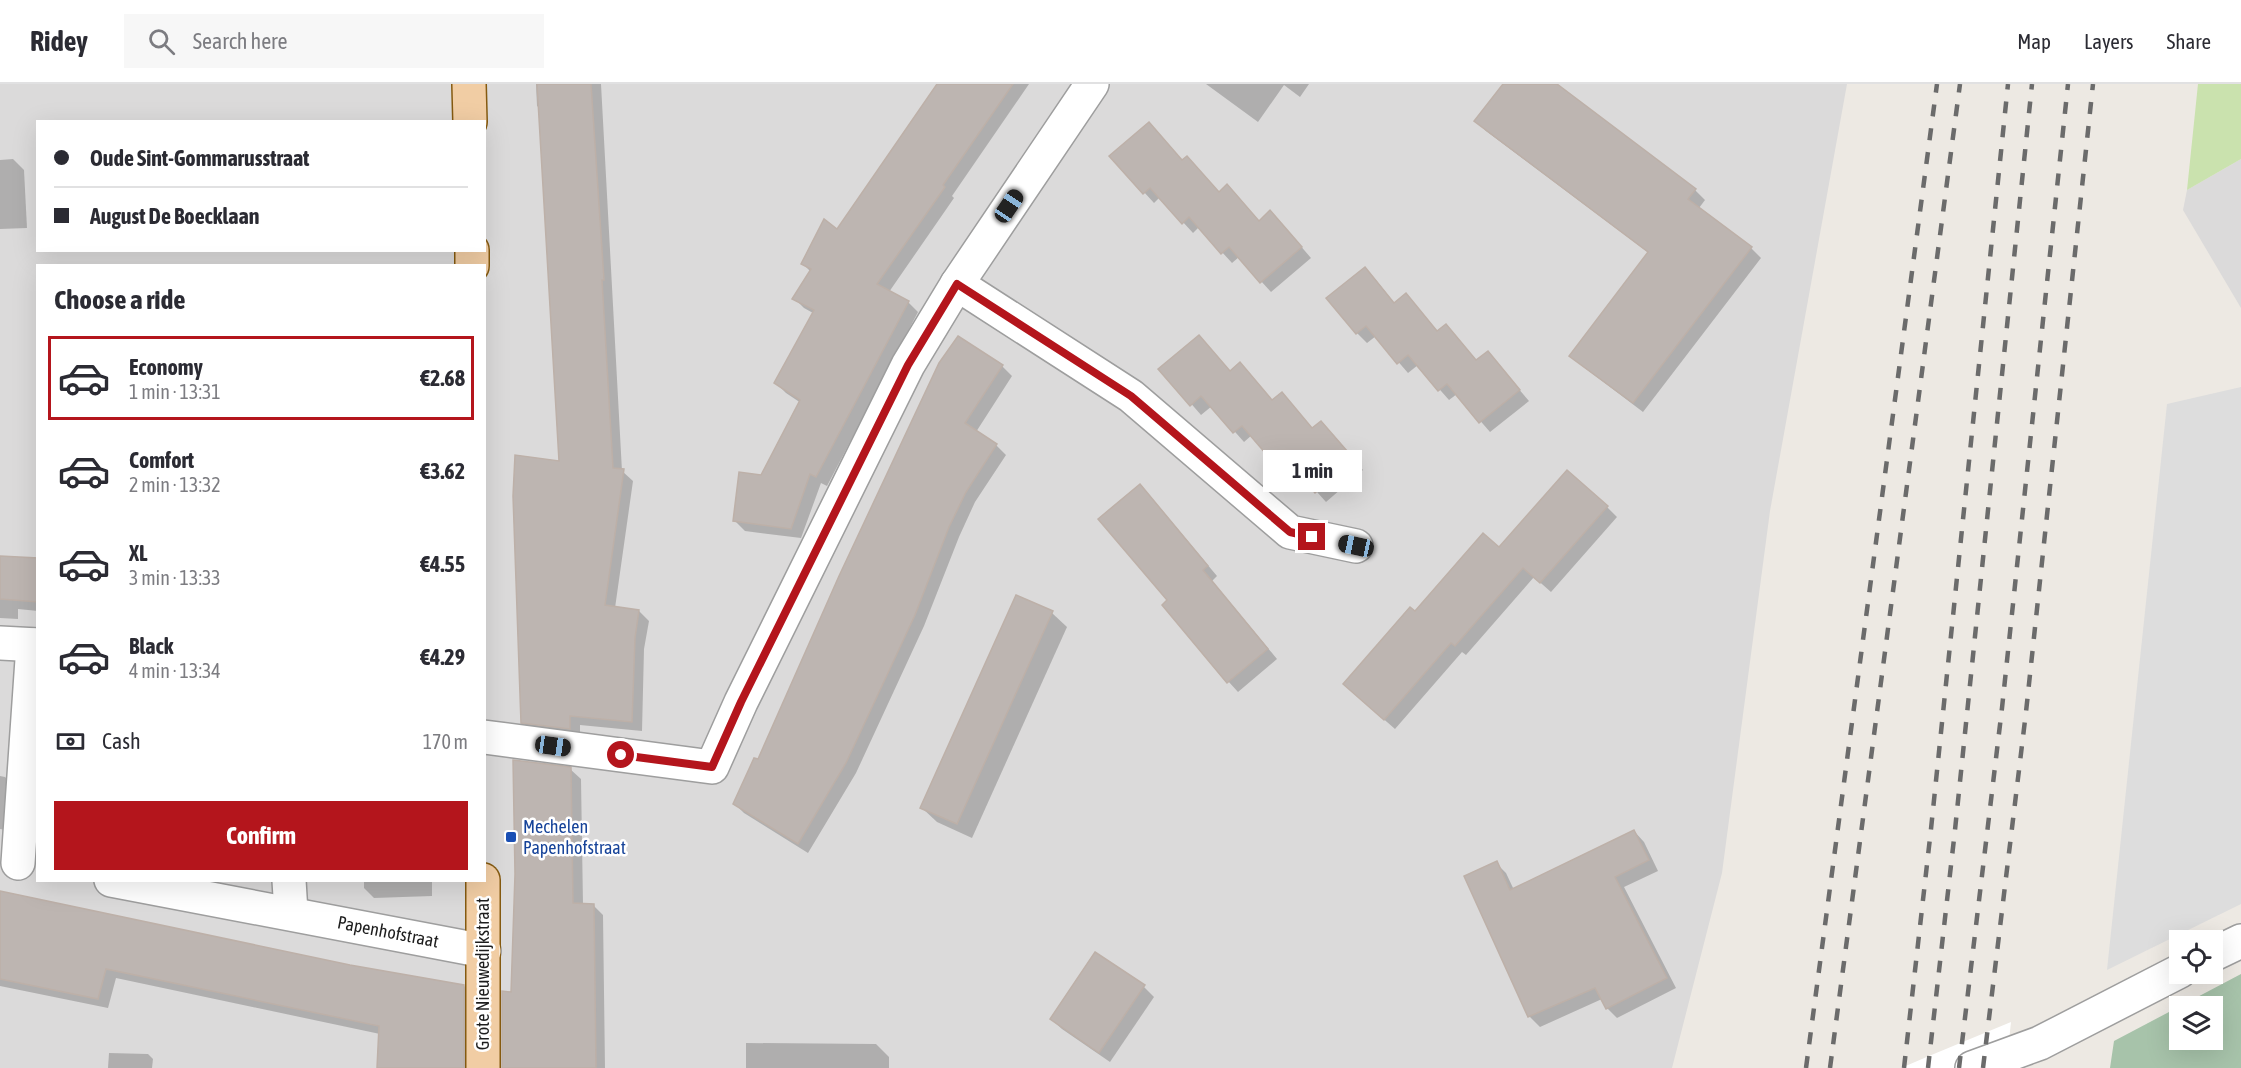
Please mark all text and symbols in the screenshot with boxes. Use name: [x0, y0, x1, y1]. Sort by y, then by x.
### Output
search box: [124, 14, 544, 68]
text: Ridey: [30, 25, 88, 57]
icon: search: [145, 25, 178, 58]
text: Search here: [193, 28, 288, 54]
text: Map: [2017, 29, 2051, 53]
text: Layers: [2084, 29, 2134, 53]
text: Share: [2167, 29, 2211, 53]
text: Oude Sint-Gommarusstraat: [90, 145, 309, 171]
car: [991, 186, 1027, 226]
text: August De Boecklaan: [90, 203, 259, 229]
text: Choose a ride: [54, 284, 186, 315]
icon: car: [57, 351, 111, 405]
text: Economy: [129, 354, 203, 380]
text: €2.68: [420, 365, 465, 391]
text: 1 min · 13:31: [129, 380, 221, 403]
icon: car: [57, 444, 111, 498]
text: Comfort: [129, 447, 194, 473]
callout: 1 min: [1262, 450, 1362, 492]
text: €3.62: [420, 458, 465, 484]
text: 1 min: [1292, 459, 1333, 482]
text: 2 min · 13:32: [129, 473, 221, 496]
route end: [1298, 523, 1325, 550]
car: [1337, 533, 1375, 559]
icon: car: [57, 537, 111, 591]
text: XL: [129, 540, 147, 566]
text: €4.55: [420, 551, 465, 577]
text: 3 min · 13:33: [129, 566, 221, 589]
icon: car: [57, 630, 111, 684]
text: Black: [129, 633, 173, 659]
text: €4.29: [420, 644, 465, 670]
text: 4 min · 13:34: [129, 659, 221, 682]
icon: cash: [54, 725, 87, 758]
text: Cash: [102, 728, 141, 754]
text: 170 m: [423, 730, 468, 753]
car: [534, 735, 572, 757]
route start: [607, 741, 634, 768]
button: Confirm: [54, 801, 468, 870]
place label: Mechelen Papenhofstraat: [523, 816, 626, 858]
marker: Mechelen Papenhofstraat: [504, 830, 518, 844]
street label: Grote Nieuwedijkstraat: [472, 898, 493, 1050]
street label: Papenhofstraat: [336, 911, 441, 952]
map controls: [2169, 930, 2223, 1050]
button: locate: [2169, 930, 2223, 984]
button: layers: [2169, 996, 2223, 1050]

